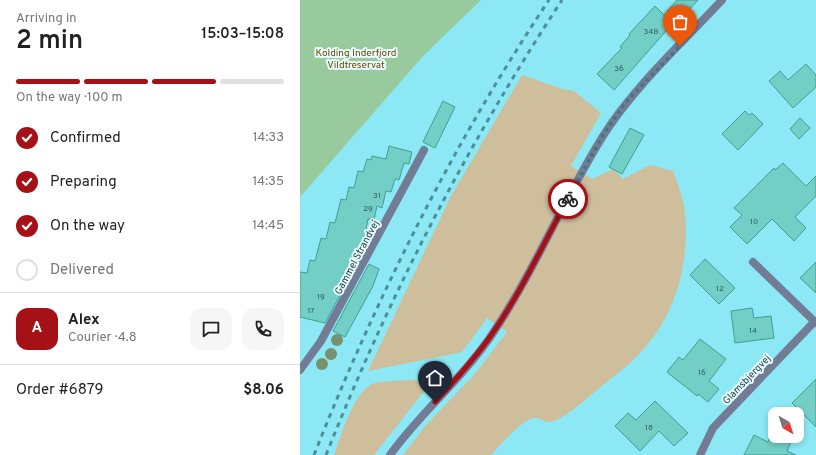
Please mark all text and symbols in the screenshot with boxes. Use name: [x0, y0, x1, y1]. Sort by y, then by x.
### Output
pin: [663, 5, 697, 46]
text: Arriving in: [16, 11, 77, 27]
icon: bag: [669, 11, 691, 33]
text: 2 min: [16, 25, 83, 58]
text: 15:03–15:08: [201, 25, 284, 44]
house number: 34B: [643, 27, 659, 37]
park label: Kolding Inderfjord Vildtreservat: [316, 47, 396, 72]
house number: 36: [614, 64, 624, 74]
text: On the way · 100 m: [16, 90, 123, 106]
icon: check: [16, 127, 38, 149]
text: Confirmed: [50, 129, 121, 148]
text: 14:33: [253, 130, 284, 146]
icon: check: [16, 171, 38, 193]
text: Preparing: [50, 173, 117, 192]
text: 14:35: [253, 174, 284, 190]
courier: [548, 179, 588, 219]
icon: bike: [557, 188, 579, 210]
house number: 31: [373, 191, 381, 201]
house number: 29: [363, 204, 373, 214]
icon: check: [16, 215, 38, 237]
text: On the way: [50, 217, 125, 236]
house number: 10: [750, 217, 758, 227]
text: 14:45: [252, 218, 284, 234]
street label: Gammel Strandvej: [332, 218, 382, 297]
text: Delivered: [50, 261, 114, 280]
house number: 12: [716, 284, 724, 294]
house number: 19: [317, 292, 325, 302]
house number: 17: [307, 306, 315, 316]
button: chat: [190, 308, 232, 350]
button: phone: [242, 308, 284, 350]
text: Alex: [68, 311, 100, 330]
text: A: [32, 319, 42, 338]
house number: 14: [749, 326, 757, 336]
text: Courier · 4.8: [68, 330, 137, 346]
street label: Glamsbjergvej: [720, 352, 774, 408]
pin: [418, 361, 452, 402]
icon: home: [424, 367, 446, 389]
house number: 16: [698, 368, 706, 378]
text: Order #6879: [16, 381, 103, 400]
text: $8.06: [243, 381, 284, 400]
north arrow: [768, 407, 804, 443]
map controls: [768, 407, 804, 443]
house number: 18: [645, 423, 653, 433]

